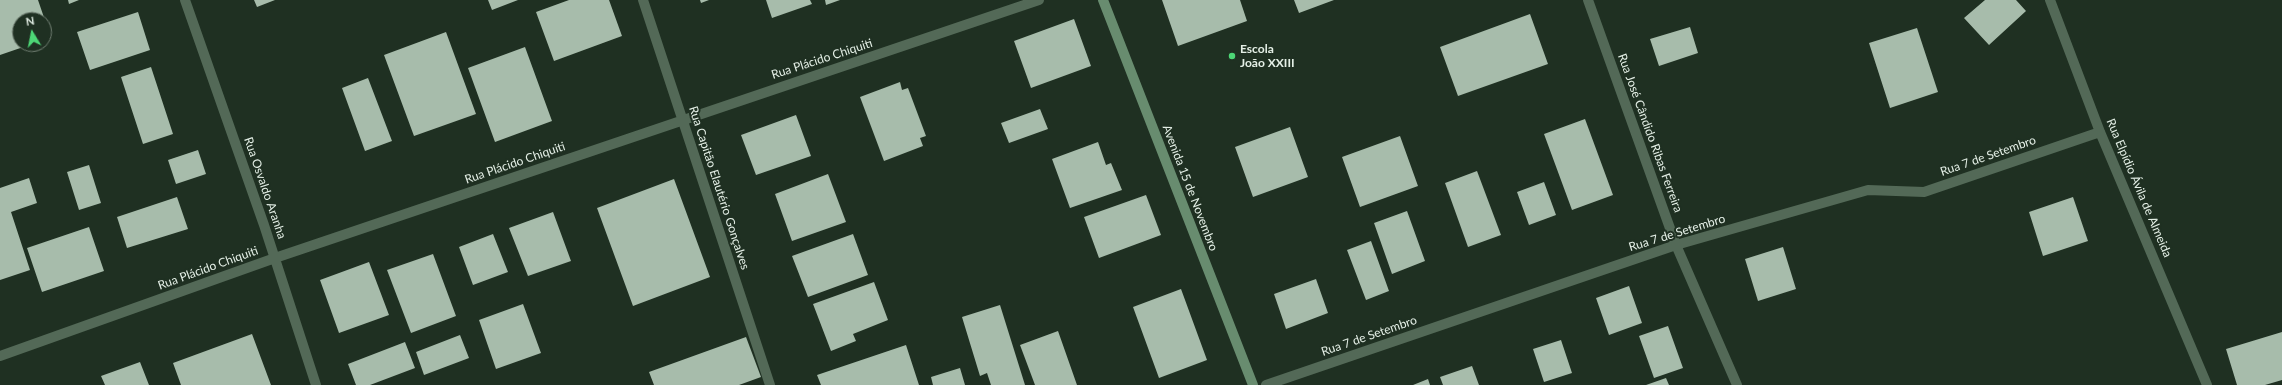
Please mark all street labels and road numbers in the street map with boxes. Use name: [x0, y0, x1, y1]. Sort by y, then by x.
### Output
street label: Rua Plácido Chiquiti: [770, 36, 874, 82]
street label: Rua José Cândido Ribas Ferreira: [1615, 52, 1685, 214]
street label: Rua Capitão Elautério Gonçalves: [686, 104, 752, 272]
street label: Rua Elpídio Ávila de Almeida: [2103, 117, 2175, 259]
street label: Avenida 15 de Novembro: [1159, 123, 1221, 253]
street label: Rua 7 de Setembro: [1938, 133, 2038, 179]
street label: Rua Osvaldo Aranha: [241, 135, 289, 241]
street label: Rua Plácido Chiquiti: [463, 139, 567, 187]
street label: Rua 7 de Setembro: [1627, 211, 1727, 255]
street label: Rua Plácido Chiquiti: [156, 243, 260, 293]
street label: Rua 7 de Setembro: [1319, 313, 1419, 359]

